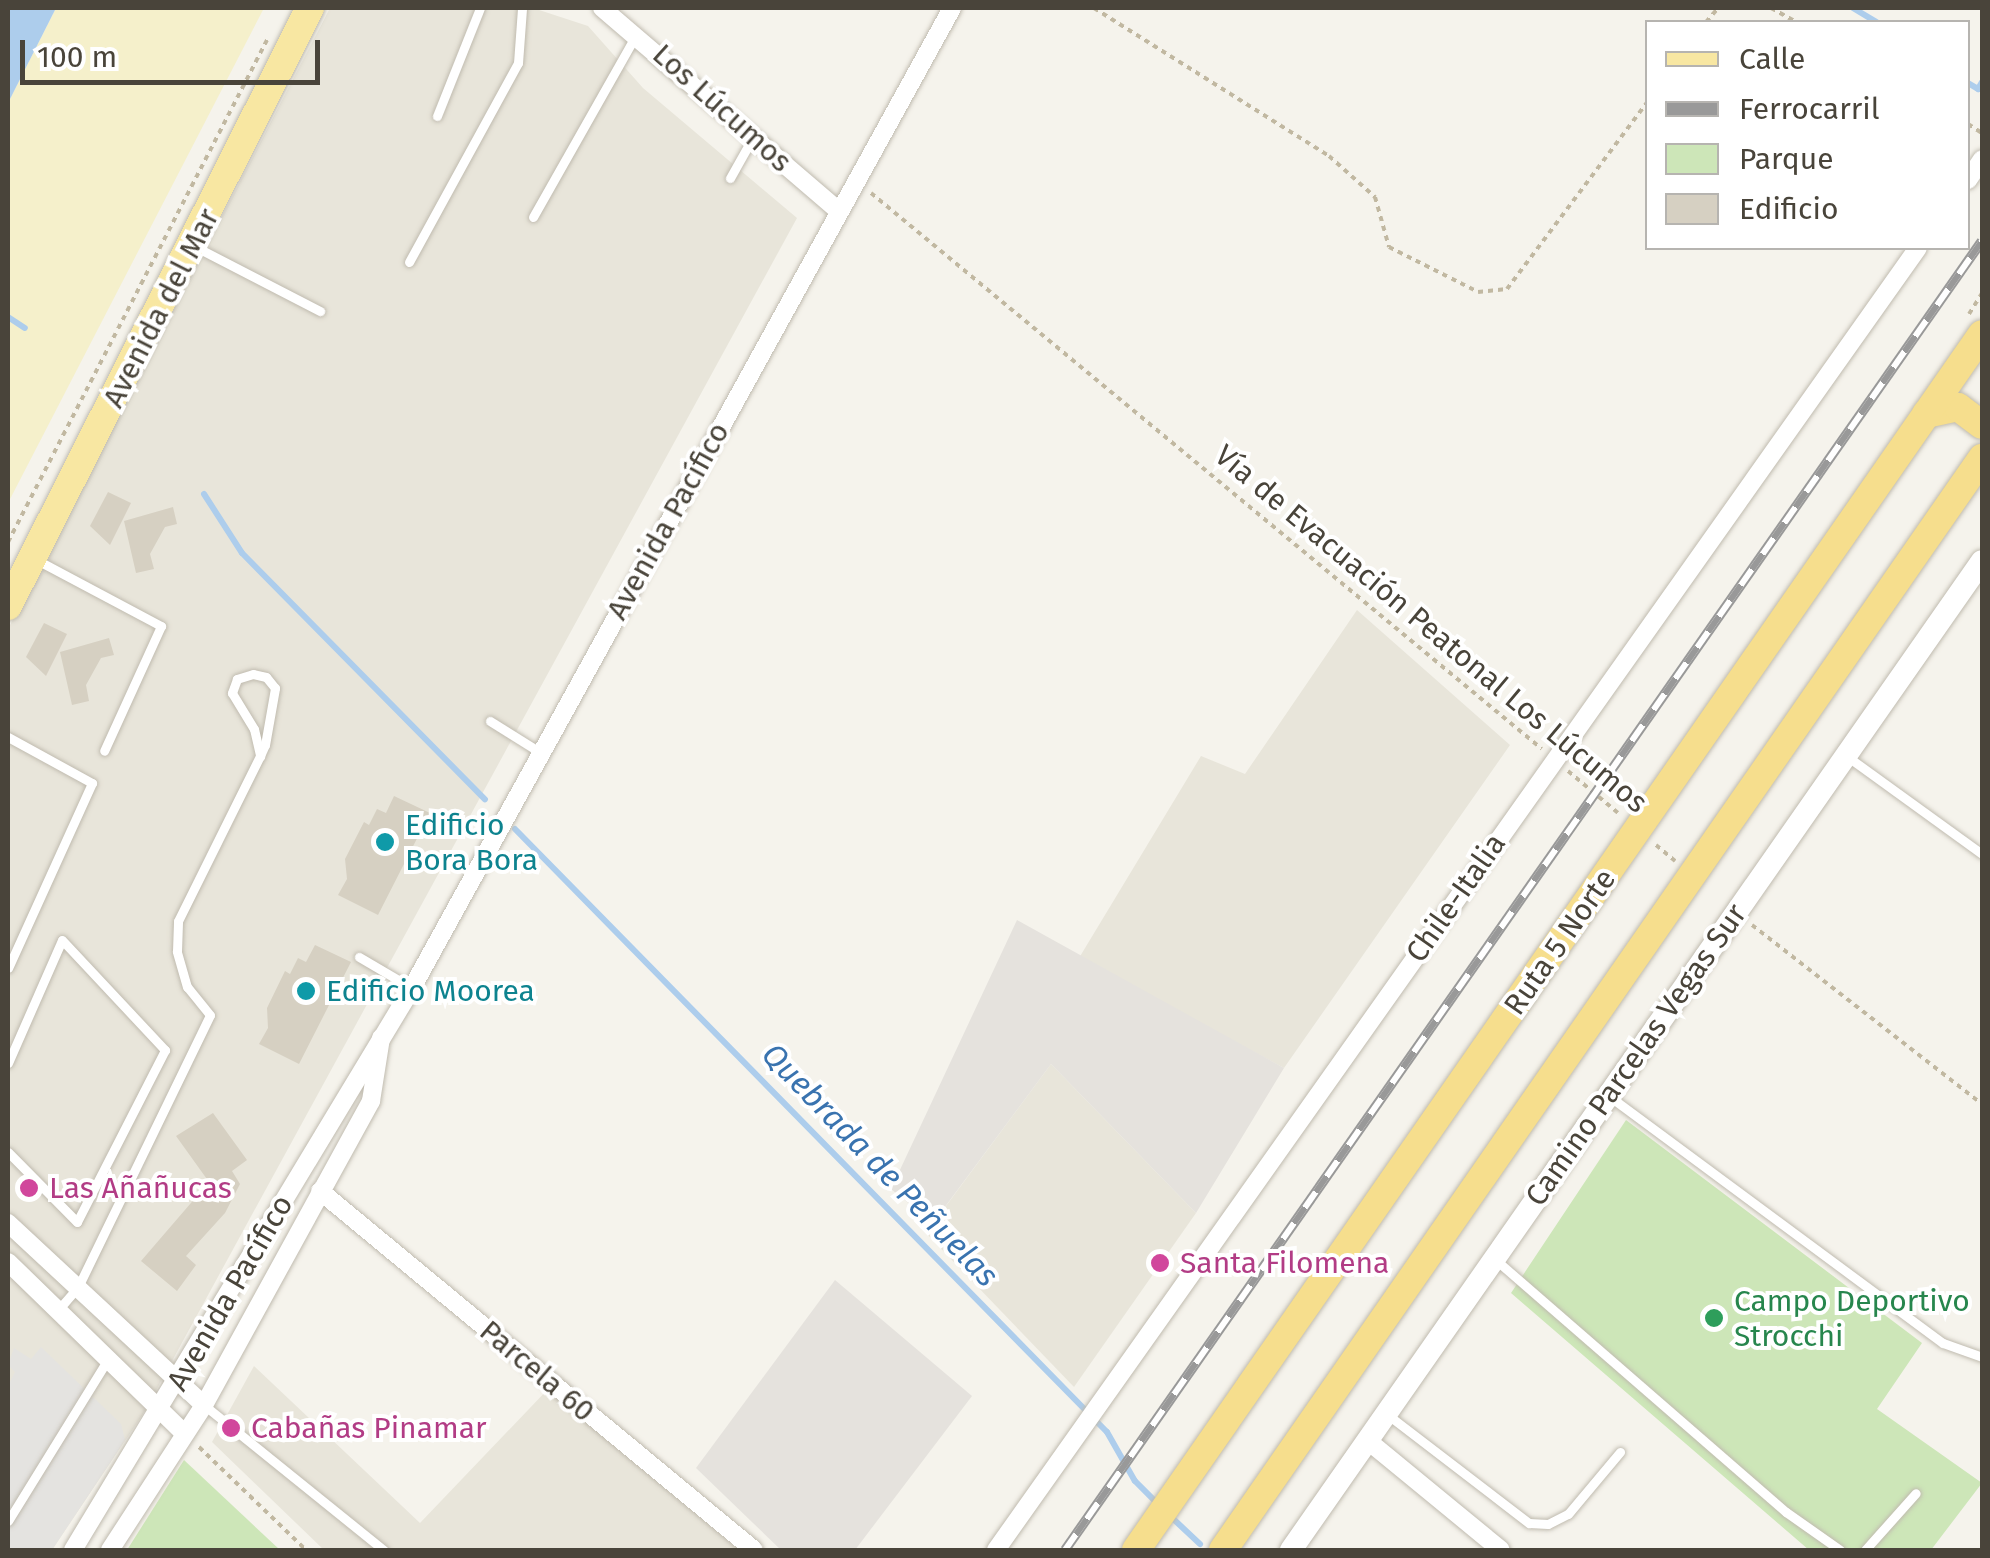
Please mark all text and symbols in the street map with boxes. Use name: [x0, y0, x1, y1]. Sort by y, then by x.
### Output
scale bar: [25, 20, 325, 82]
legend: [1645, 20, 1970, 250]
street label: Los Lúcumos: [645, 36, 799, 180]
text: 100 m: [37, 39, 117, 75]
text: Calle: [1739, 41, 1805, 77]
text: Ferrocarril: [1739, 91, 1880, 127]
text: Parque: [1739, 141, 1834, 177]
text: Edificio: [1739, 191, 1838, 227]
street label: Avenida del Mar: [95, 202, 227, 414]
street label: Avenida Pacífico: [599, 416, 737, 626]
street label: Vía de Evacuación Peatonal Los Lúcumos: [1208, 437, 1654, 821]
place label: Edificio Bora Bora: [405, 807, 538, 878]
street label: Chile-Italia: [1399, 827, 1513, 969]
marker: Edificio Bora Bora: [374, 831, 396, 853]
street label: Ruta 5 Norte: [1497, 862, 1623, 1022]
street label: Camino Parcelas Vegas Sur: [1518, 897, 1754, 1213]
place label: Edificio Moorea: [326, 973, 535, 1009]
marker: Edificio Moorea: [295, 980, 317, 1002]
water label: Quebrada de Peñuelas: [754, 1035, 1006, 1295]
place label: Las Añañucas: [49, 1170, 232, 1206]
marker: Las Añañucas: [18, 1177, 40, 1199]
street label: Avenida Pacífico: [159, 1189, 301, 1397]
place label: Santa Filomena: [1180, 1245, 1389, 1281]
marker: Santa Filomena: [1149, 1252, 1171, 1274]
place label: Campo Deportivo Strocchi: [1734, 1283, 1970, 1354]
marker: Campo Deportivo Strocchi: [1703, 1307, 1725, 1329]
street label: Parcela 60: [472, 1313, 602, 1429]
place label: Cabañas Pinamar: [251, 1410, 487, 1446]
marker: Cabañas Pinamar: [220, 1417, 242, 1439]

